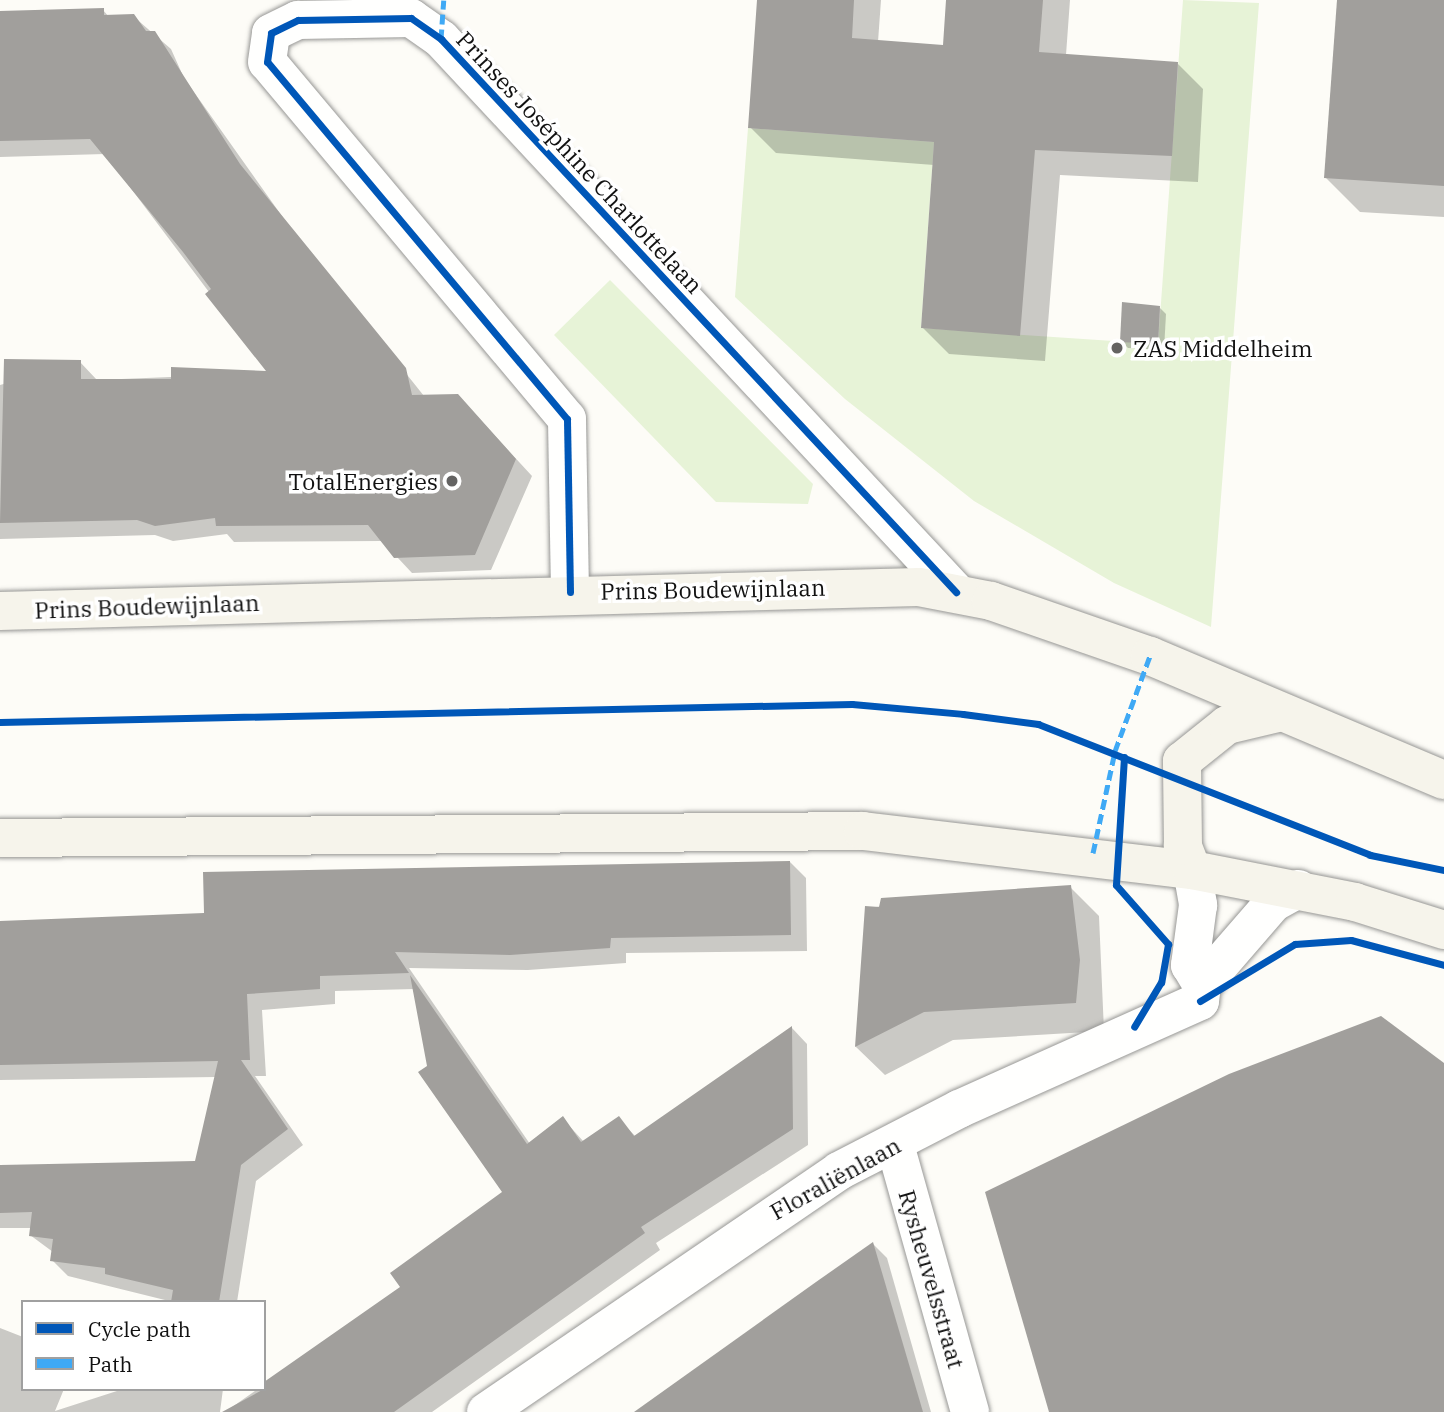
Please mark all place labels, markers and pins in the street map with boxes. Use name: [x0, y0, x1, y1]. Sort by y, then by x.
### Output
place label: ZAS Middelheim: [1133, 334, 1313, 362]
marker: ZAS Middelheim: [1107, 338, 1127, 358]
place label: TotalEnergies: [288, 467, 438, 495]
marker: TotalEnergies: [444, 473, 460, 489]

